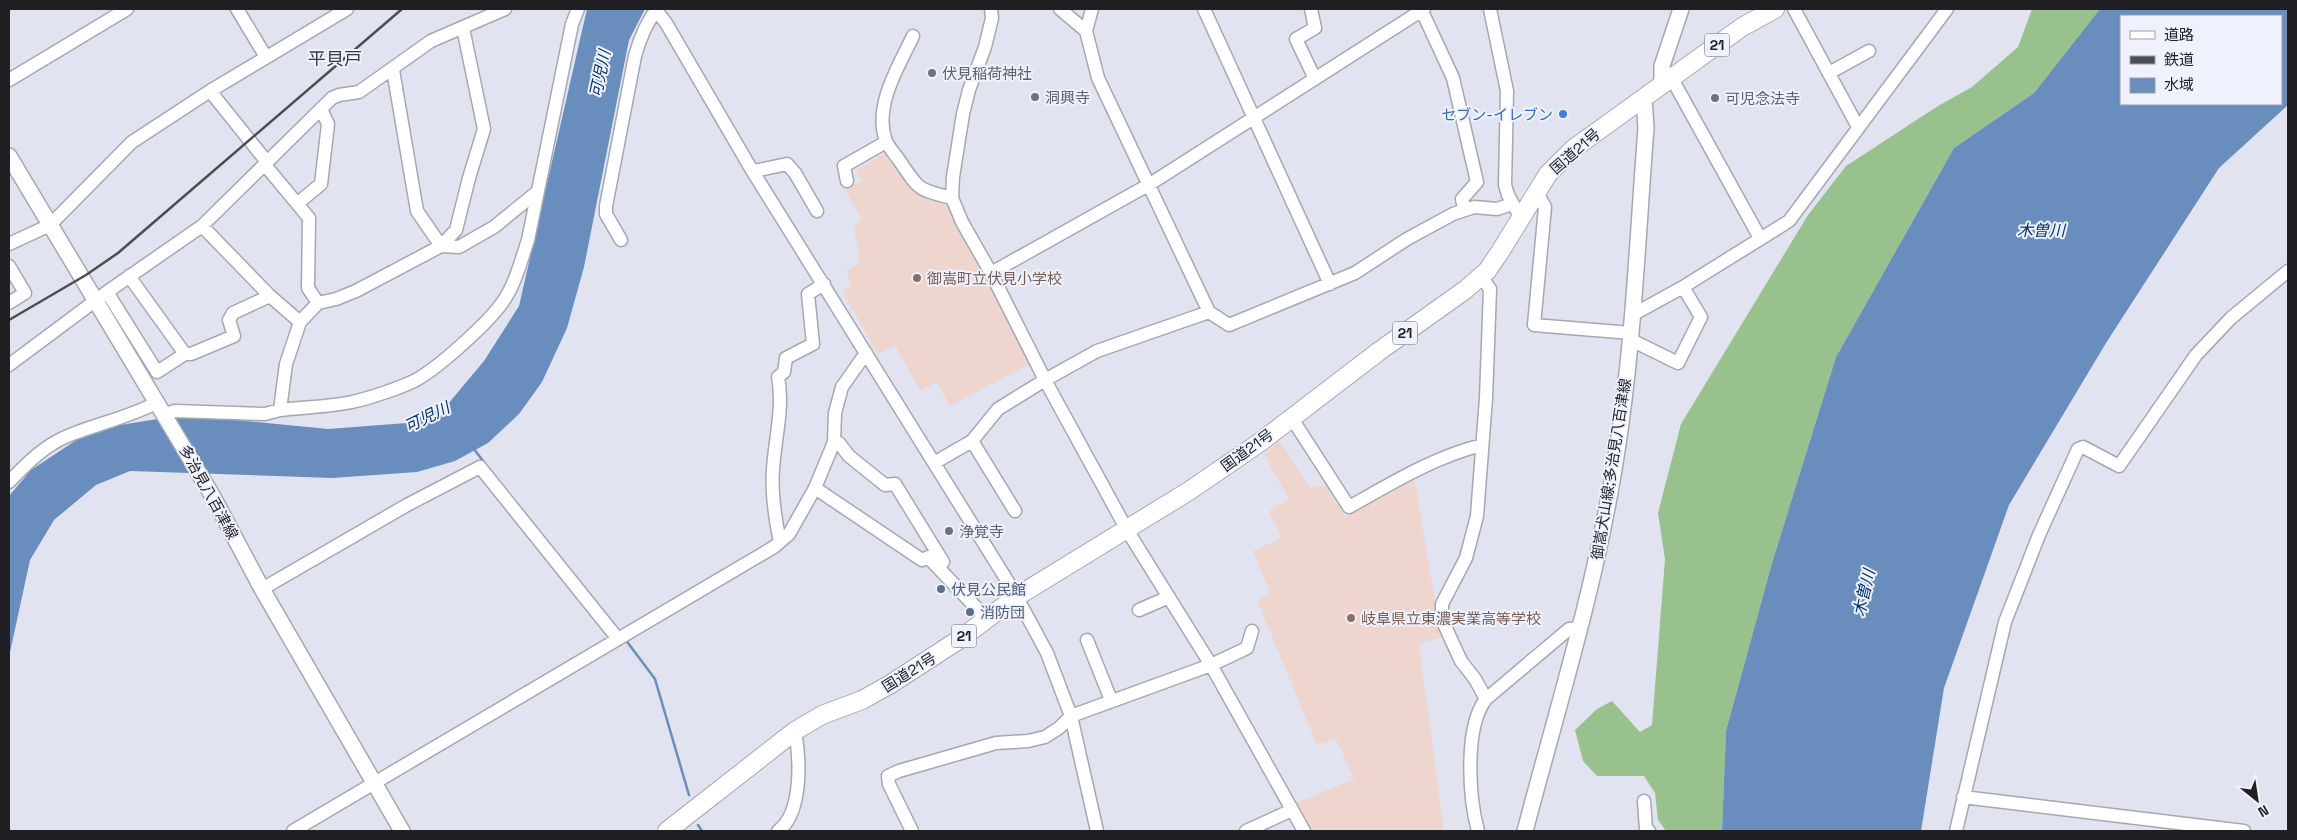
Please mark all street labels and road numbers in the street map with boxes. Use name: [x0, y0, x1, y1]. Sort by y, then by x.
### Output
road number: 21: [1704, 34, 1730, 56]
street label: 国道21号: [1546, 124, 1604, 178]
road number: 21: [1392, 322, 1418, 344]
street label: 御嵩犬山線;多治見八百津線: [1587, 377, 1635, 561]
street label: 国道21号: [1217, 425, 1277, 475]
street label: 多治見八百津線: [175, 441, 243, 543]
road number: 21: [952, 624, 976, 648]
street label: 国道21号: [878, 648, 940, 696]

